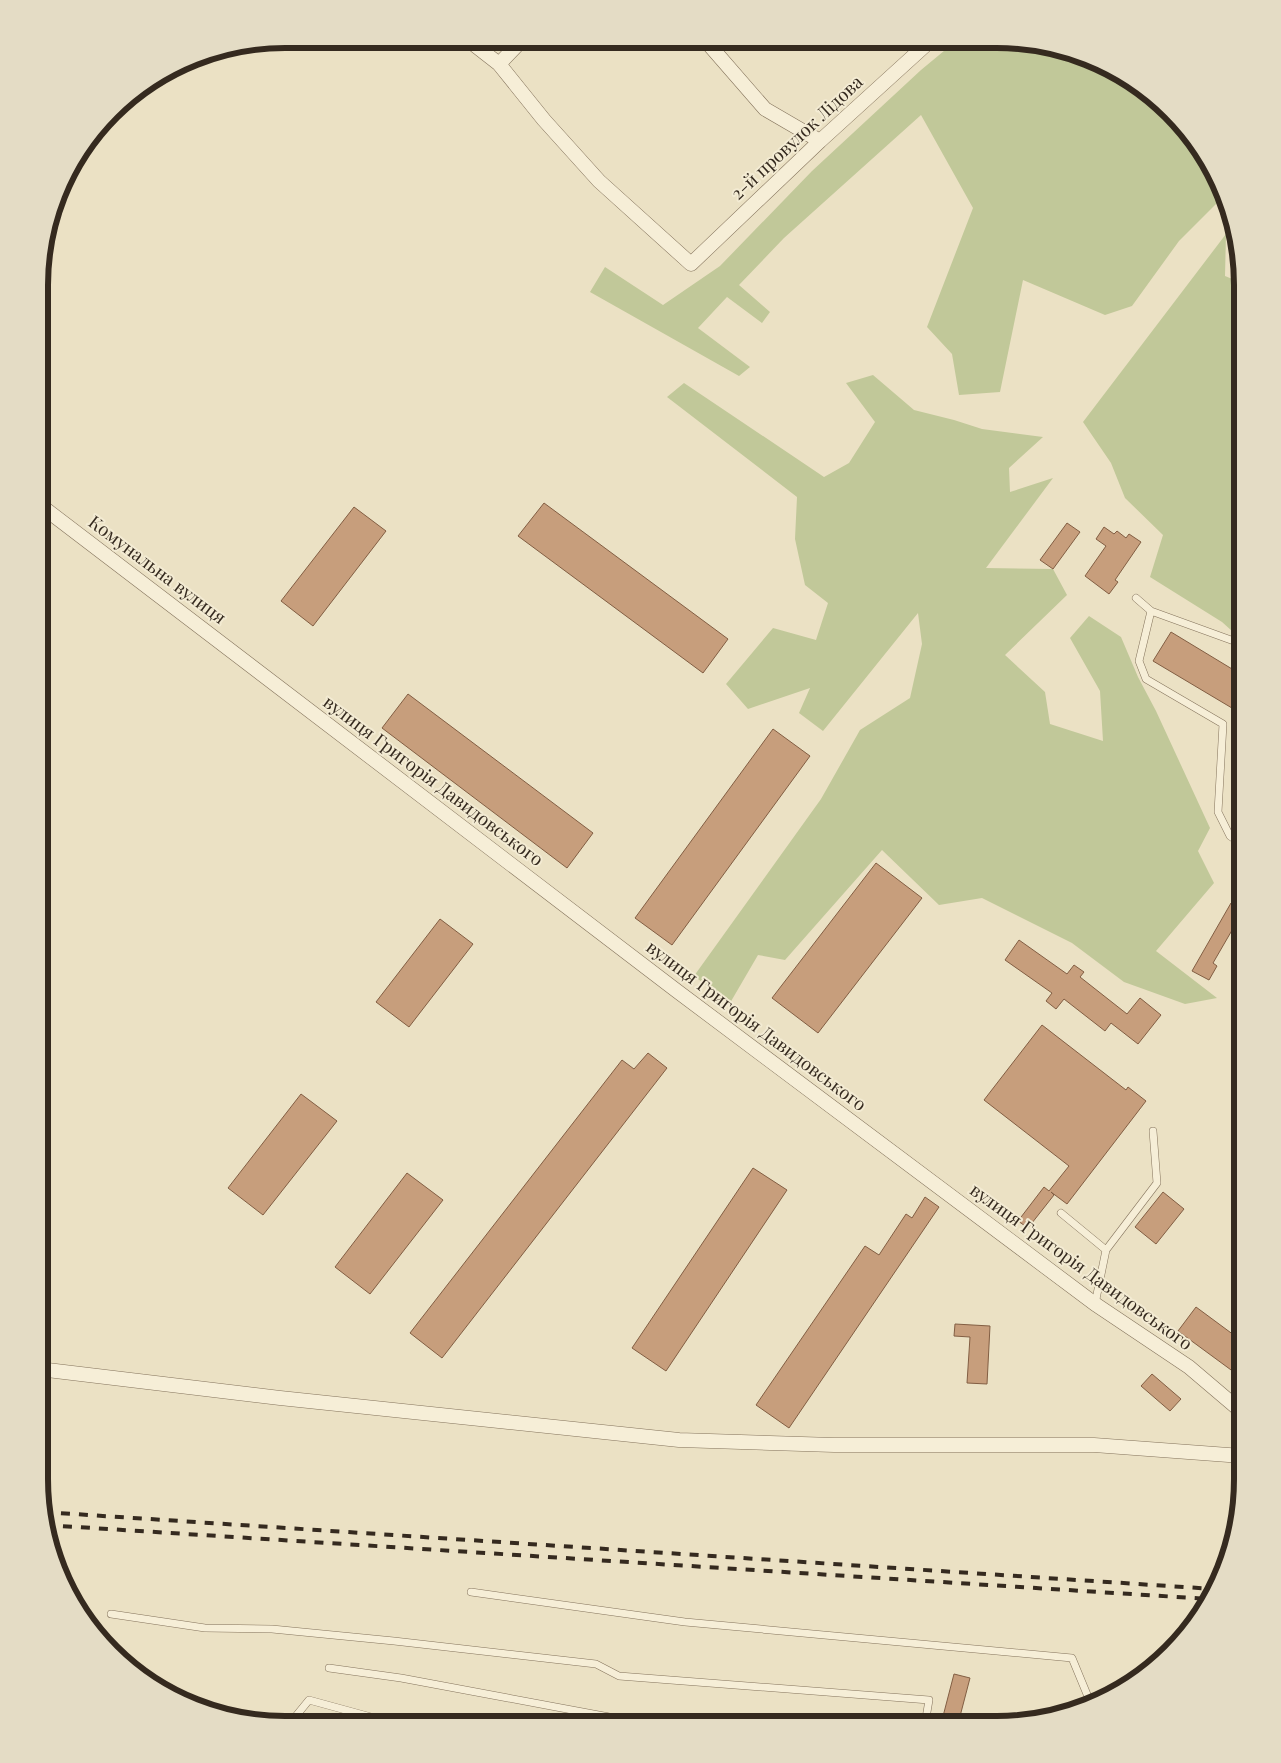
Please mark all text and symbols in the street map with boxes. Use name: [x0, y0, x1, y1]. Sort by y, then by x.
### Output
street label: 2-й провулок Лідова: [725, 70, 867, 205]
street label: Комунальна вулиця: [84, 510, 232, 629]
street label: вулиця Григорія Давидовського: [319, 690, 549, 871]
street label: вулиця Григорія Давидовського: [642, 935, 872, 1116]
street label: вулиця Григорія Давидовського: [966, 1177, 1198, 1355]

